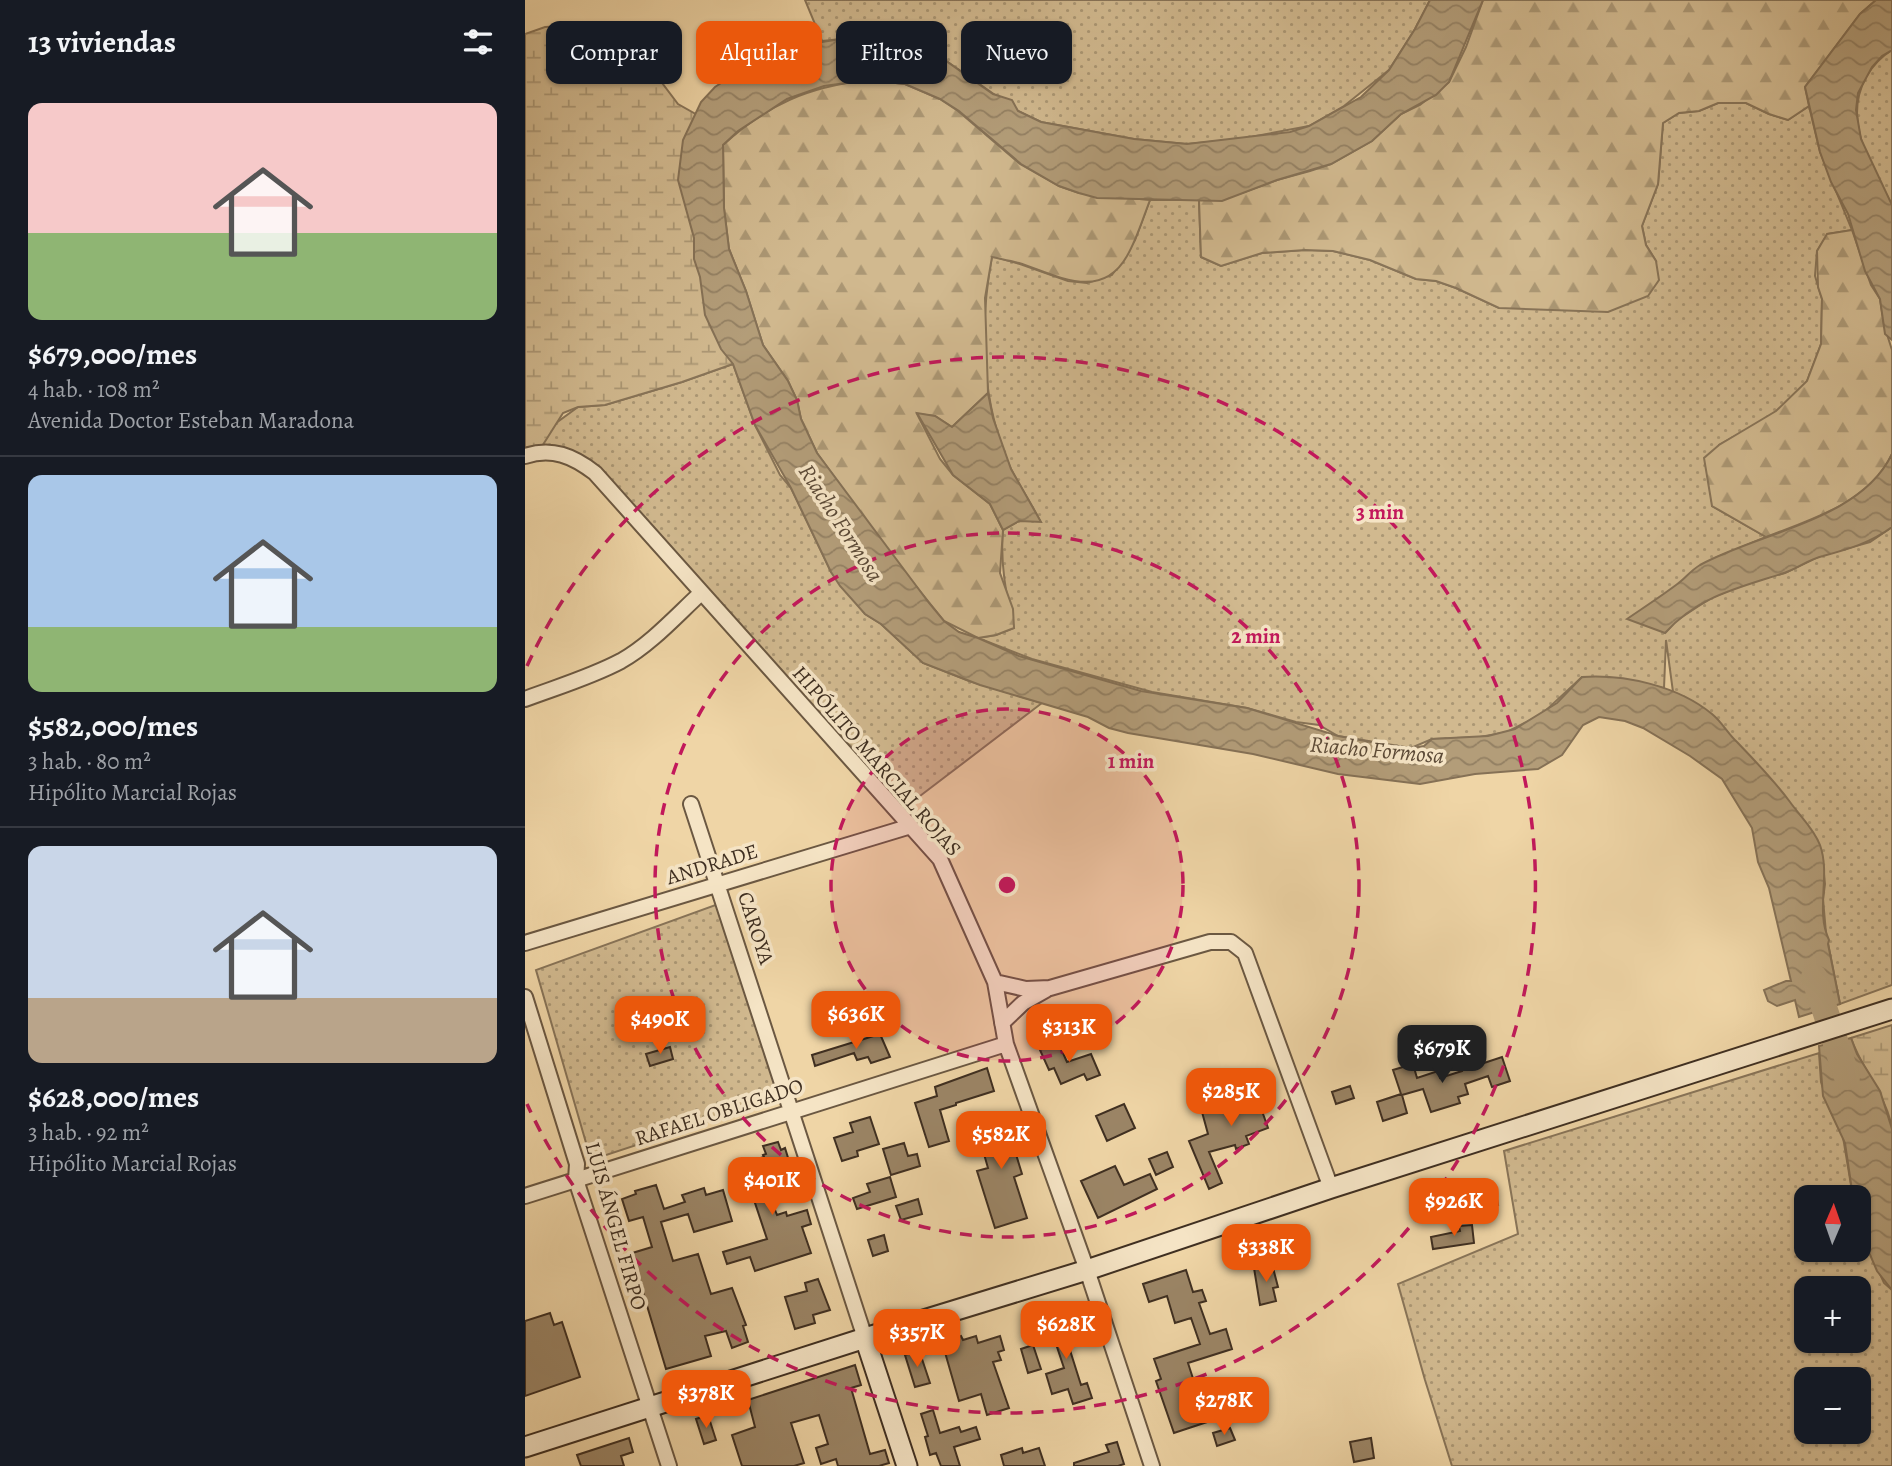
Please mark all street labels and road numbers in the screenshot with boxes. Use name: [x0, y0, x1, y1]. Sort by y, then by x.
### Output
street label: HIPÓLITO MARCIAL ROJAS: [786, 660, 968, 862]
street label: ANDRADE: [662, 837, 761, 891]
street label: CAROYA: [731, 888, 781, 969]
street label: RAFAEL OBLIGADO: [631, 1072, 807, 1152]
street label: LUIS ÁNGEL FIRPO: [579, 1139, 653, 1313]

